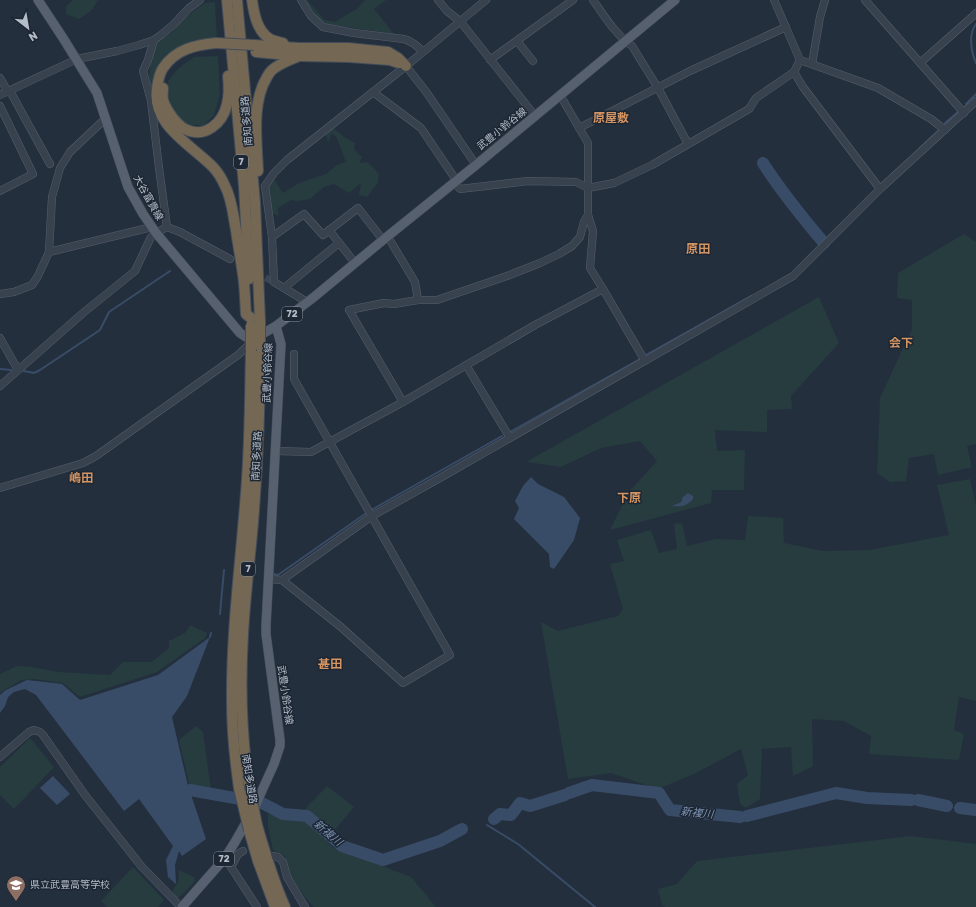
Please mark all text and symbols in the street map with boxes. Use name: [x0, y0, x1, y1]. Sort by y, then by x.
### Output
north arrow: [8, 8, 48, 48]
text: N: [26, 29, 40, 44]
street label: 南知多道路: [239, 96, 255, 146]
street label: 武豊小鈴谷線: [475, 105, 529, 153]
district label: 原屋敷: [593, 111, 629, 125]
road number: 7: [234, 155, 248, 169]
street label: 大谷富貴線: [131, 173, 165, 223]
district label: 原田: [686, 242, 710, 256]
road number: 72: [282, 307, 302, 321]
district label: 会下: [889, 336, 913, 350]
street label: 武豊小鈴谷線: [261, 343, 275, 403]
street label: 南知多道路: [250, 431, 264, 481]
district label: 嶋田: [69, 471, 93, 485]
district label: 下原: [617, 491, 641, 505]
road number: 7: [241, 562, 255, 576]
district label: 甚田: [318, 657, 342, 671]
street label: 武豊小鈴谷線: [275, 664, 295, 726]
street label: 南知多道路: [239, 753, 259, 805]
water label: 新複川: [680, 805, 715, 821]
water label: 新複川: [311, 817, 346, 849]
road number: 72: [214, 852, 234, 866]
school or university icon: 県立武豊高等学校: [5, 874, 27, 902]
place label: 県立武豊高等学校: [30, 879, 110, 891]

